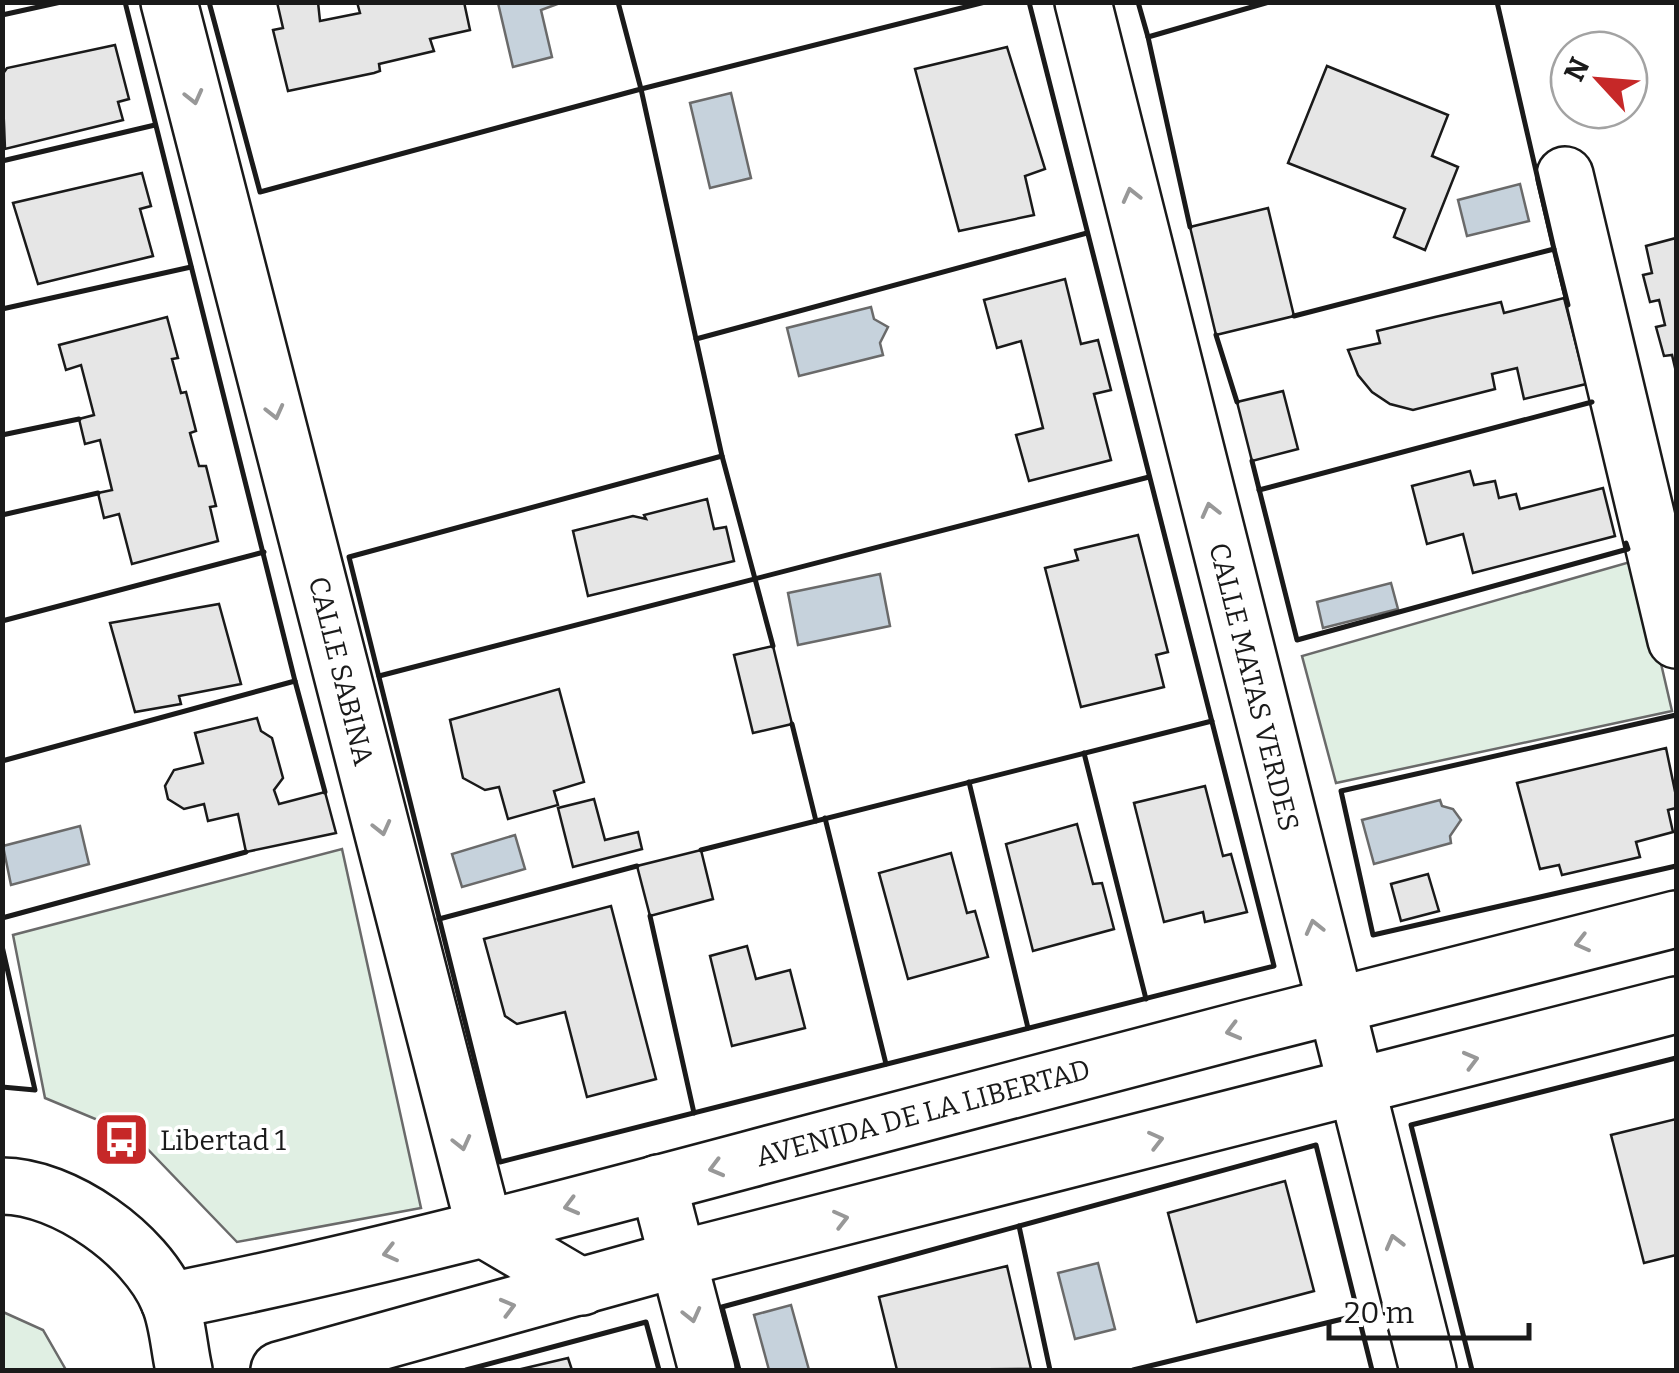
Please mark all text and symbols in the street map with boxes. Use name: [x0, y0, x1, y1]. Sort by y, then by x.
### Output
north arrow: [1549, 30, 1649, 130]
text: N: [1557, 52, 1597, 86]
one-way arrow: [182, 88, 203, 105]
one-way arrow: [1122, 187, 1143, 204]
one-way arrow: [263, 403, 284, 420]
one-way arrow: [1200, 502, 1221, 519]
street label: CALLE MATAS VERDES: [1202, 539, 1306, 835]
street label: CALLE SABINA: [302, 573, 380, 769]
one-way arrow: [370, 819, 391, 836]
one-way arrow: [1304, 919, 1325, 936]
one-way arrow: [1574, 931, 1591, 952]
one-way arrow: [1225, 1019, 1242, 1040]
one-way arrow: [1462, 1050, 1479, 1071]
street label: AVENIDA DE LA LIBERTAD: [752, 1052, 1094, 1174]
bus stop icon: Libertad 1: [91, 1110, 151, 1170]
place label: Libertad 1: [160, 1124, 287, 1157]
one-way arrow: [1147, 1131, 1164, 1152]
one-way arrow: [451, 1134, 472, 1151]
one-way arrow: [708, 1157, 725, 1178]
one-way arrow: [563, 1195, 581, 1216]
one-way arrow: [832, 1210, 849, 1231]
one-way arrow: [1385, 1234, 1406, 1251]
one-way arrow: [382, 1242, 399, 1263]
scale bar: [1329, 1278, 1529, 1340]
text: 20 m: [1344, 1295, 1415, 1331]
one-way arrow: [498, 1298, 516, 1319]
one-way arrow: [681, 1306, 702, 1323]

